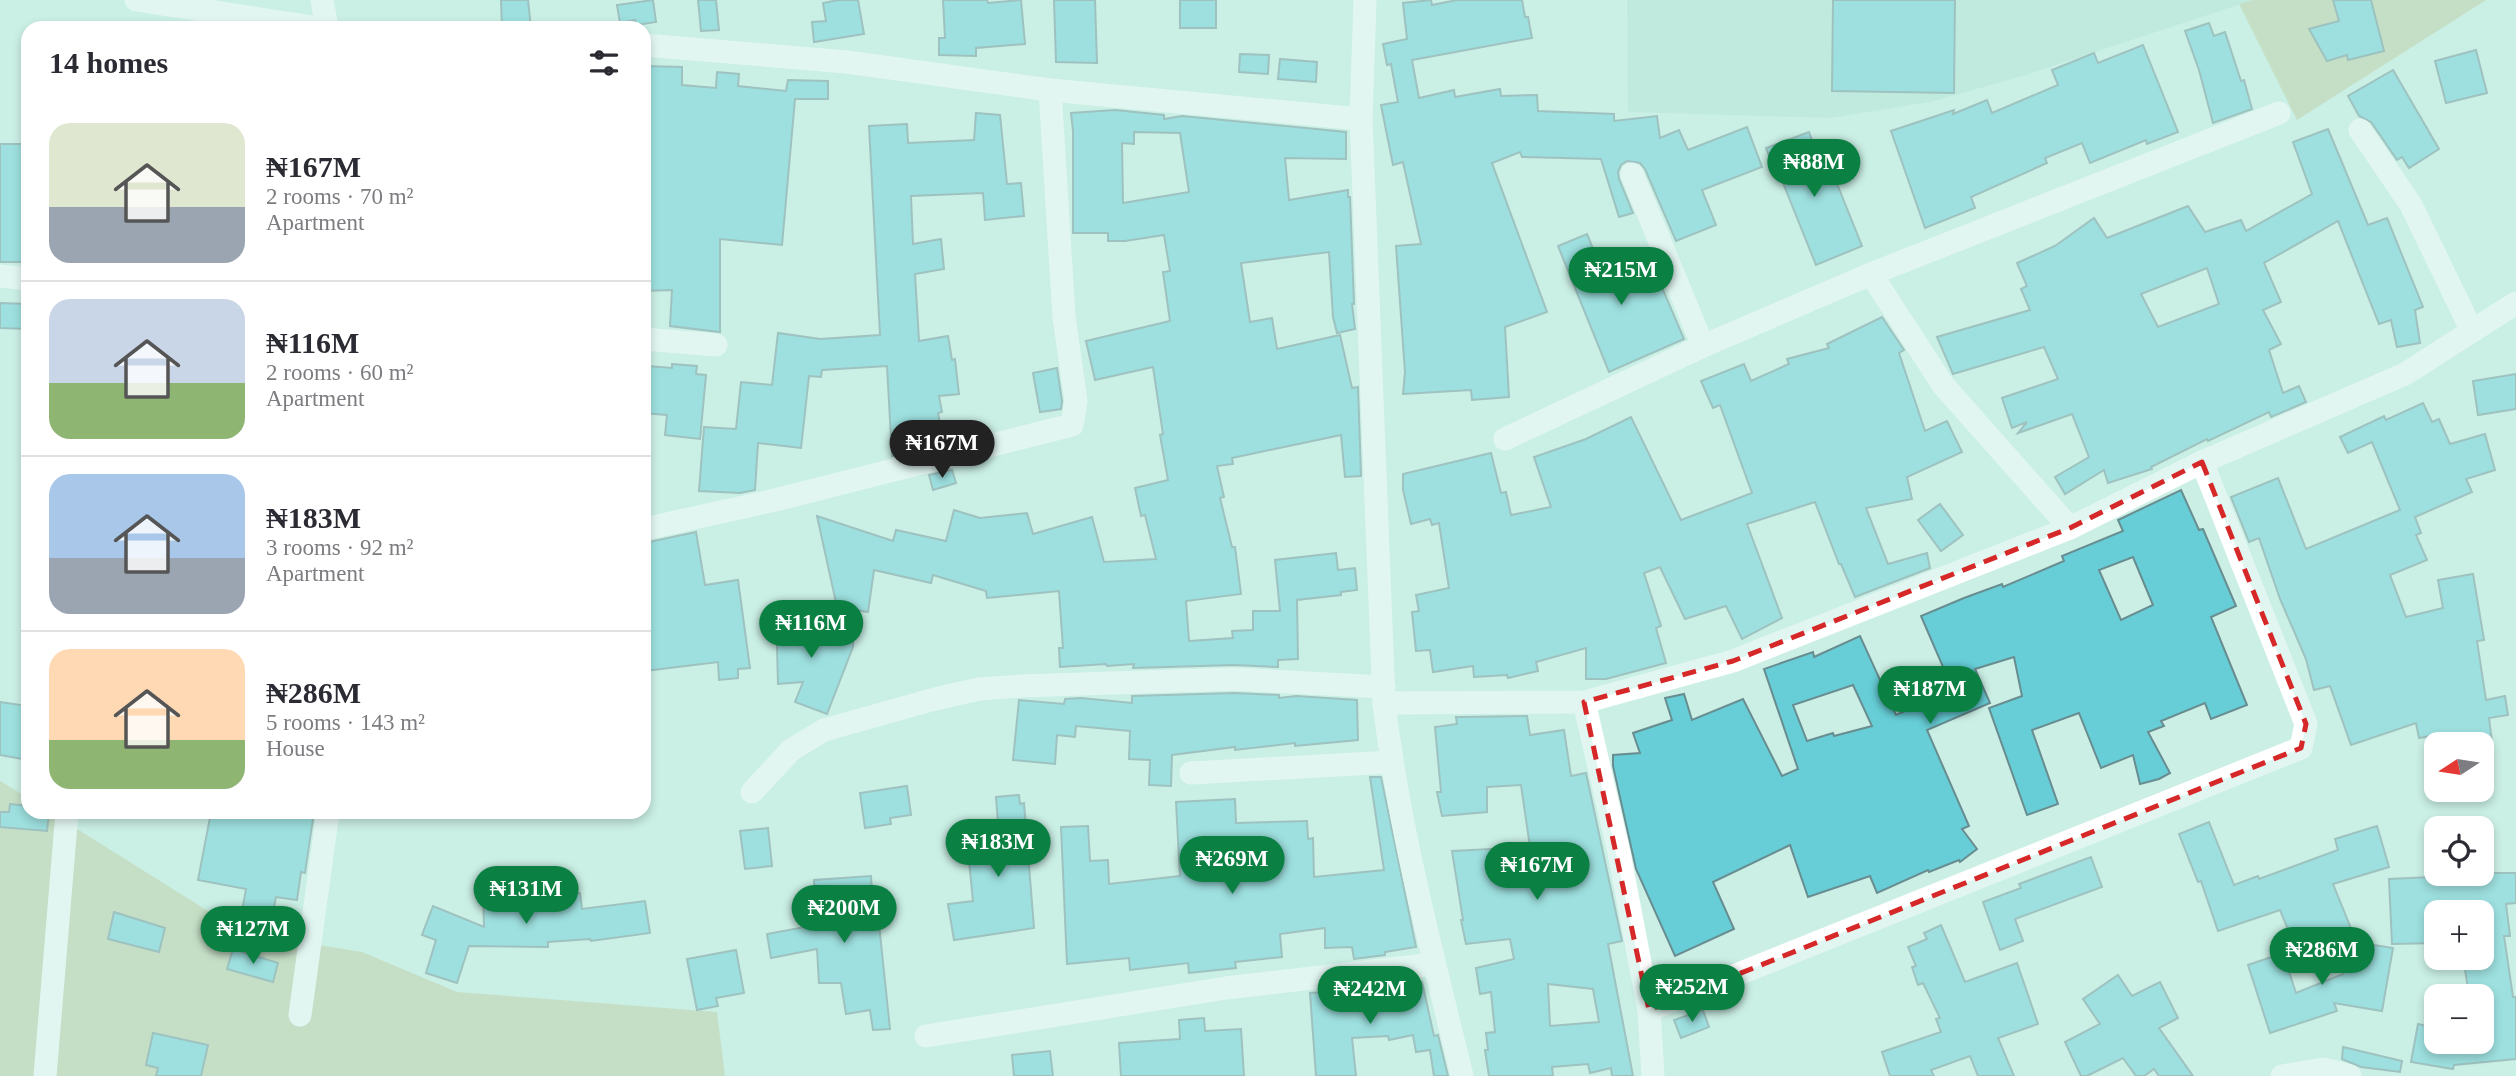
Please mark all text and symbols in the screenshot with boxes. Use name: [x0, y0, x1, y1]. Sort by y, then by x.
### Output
icon: filters: [585, 44, 623, 82]
text: 14 homes: [49, 46, 168, 79]
pin: ₦88M: [1773, 140, 1855, 199]
text: ₦88M: [1783, 149, 1845, 174]
text: ₦167M: [266, 150, 361, 183]
icon: home: [105, 151, 189, 235]
text: 2 rooms · 70 m²: [266, 184, 413, 209]
text: Apartment: [266, 210, 364, 235]
pin: ₦215M: [1572, 247, 1670, 307]
text: ₦215M: [1585, 257, 1657, 282]
text: ₦116M: [266, 326, 359, 359]
icon: home: [105, 327, 189, 411]
text: 2 rooms · 60 m²: [266, 360, 413, 385]
text: Apartment: [266, 386, 364, 411]
pin: ₦167M: [893, 420, 991, 480]
text: ₦167M: [906, 430, 978, 455]
text: ₦183M: [266, 501, 361, 534]
icon: home: [105, 502, 189, 586]
text: 3 rooms · 92 m²: [266, 535, 413, 560]
text: Apartment: [266, 561, 364, 586]
pin: ₦116M: [762, 600, 860, 660]
text: ₦116M: [775, 610, 847, 635]
pin: ₦187M: [1881, 666, 1979, 726]
text: ₦286M: [266, 676, 361, 709]
text: ₦187M: [1894, 676, 1966, 701]
icon: home: [105, 677, 189, 761]
text: 5 rooms · 143 m²: [266, 710, 425, 735]
north arrow: [2424, 732, 2494, 802]
map controls: [2424, 732, 2494, 1054]
text: House: [266, 736, 325, 761]
button: locate: [2424, 816, 2494, 886]
pin: ₦183M: [949, 820, 1047, 879]
text: ₦183M: [962, 829, 1034, 854]
pin: ₦269M: [1183, 836, 1281, 896]
pin: ₦167M: [1488, 842, 1586, 902]
text: ₦269M: [1196, 846, 1268, 871]
text: ₦167M: [1501, 852, 1573, 877]
pin: ₦131M: [477, 866, 575, 926]
text: ₦131M: [490, 876, 562, 901]
pin: ₦200M: [795, 886, 893, 945]
text: ₦200M: [808, 895, 880, 920]
button: +: [2424, 900, 2494, 970]
pin: ₦127M: [204, 906, 302, 966]
text: ₦127M: [217, 916, 289, 941]
pin: ₦286M: [2273, 928, 2371, 987]
text: ₦286M: [2286, 937, 2358, 962]
pin: ₦252M: [1643, 964, 1741, 1024]
pin: ₦242M: [1321, 967, 1419, 1026]
text: ₦252M: [1656, 974, 1728, 999]
text: ₦242M: [1334, 976, 1406, 1001]
button: −: [2424, 984, 2494, 1054]

